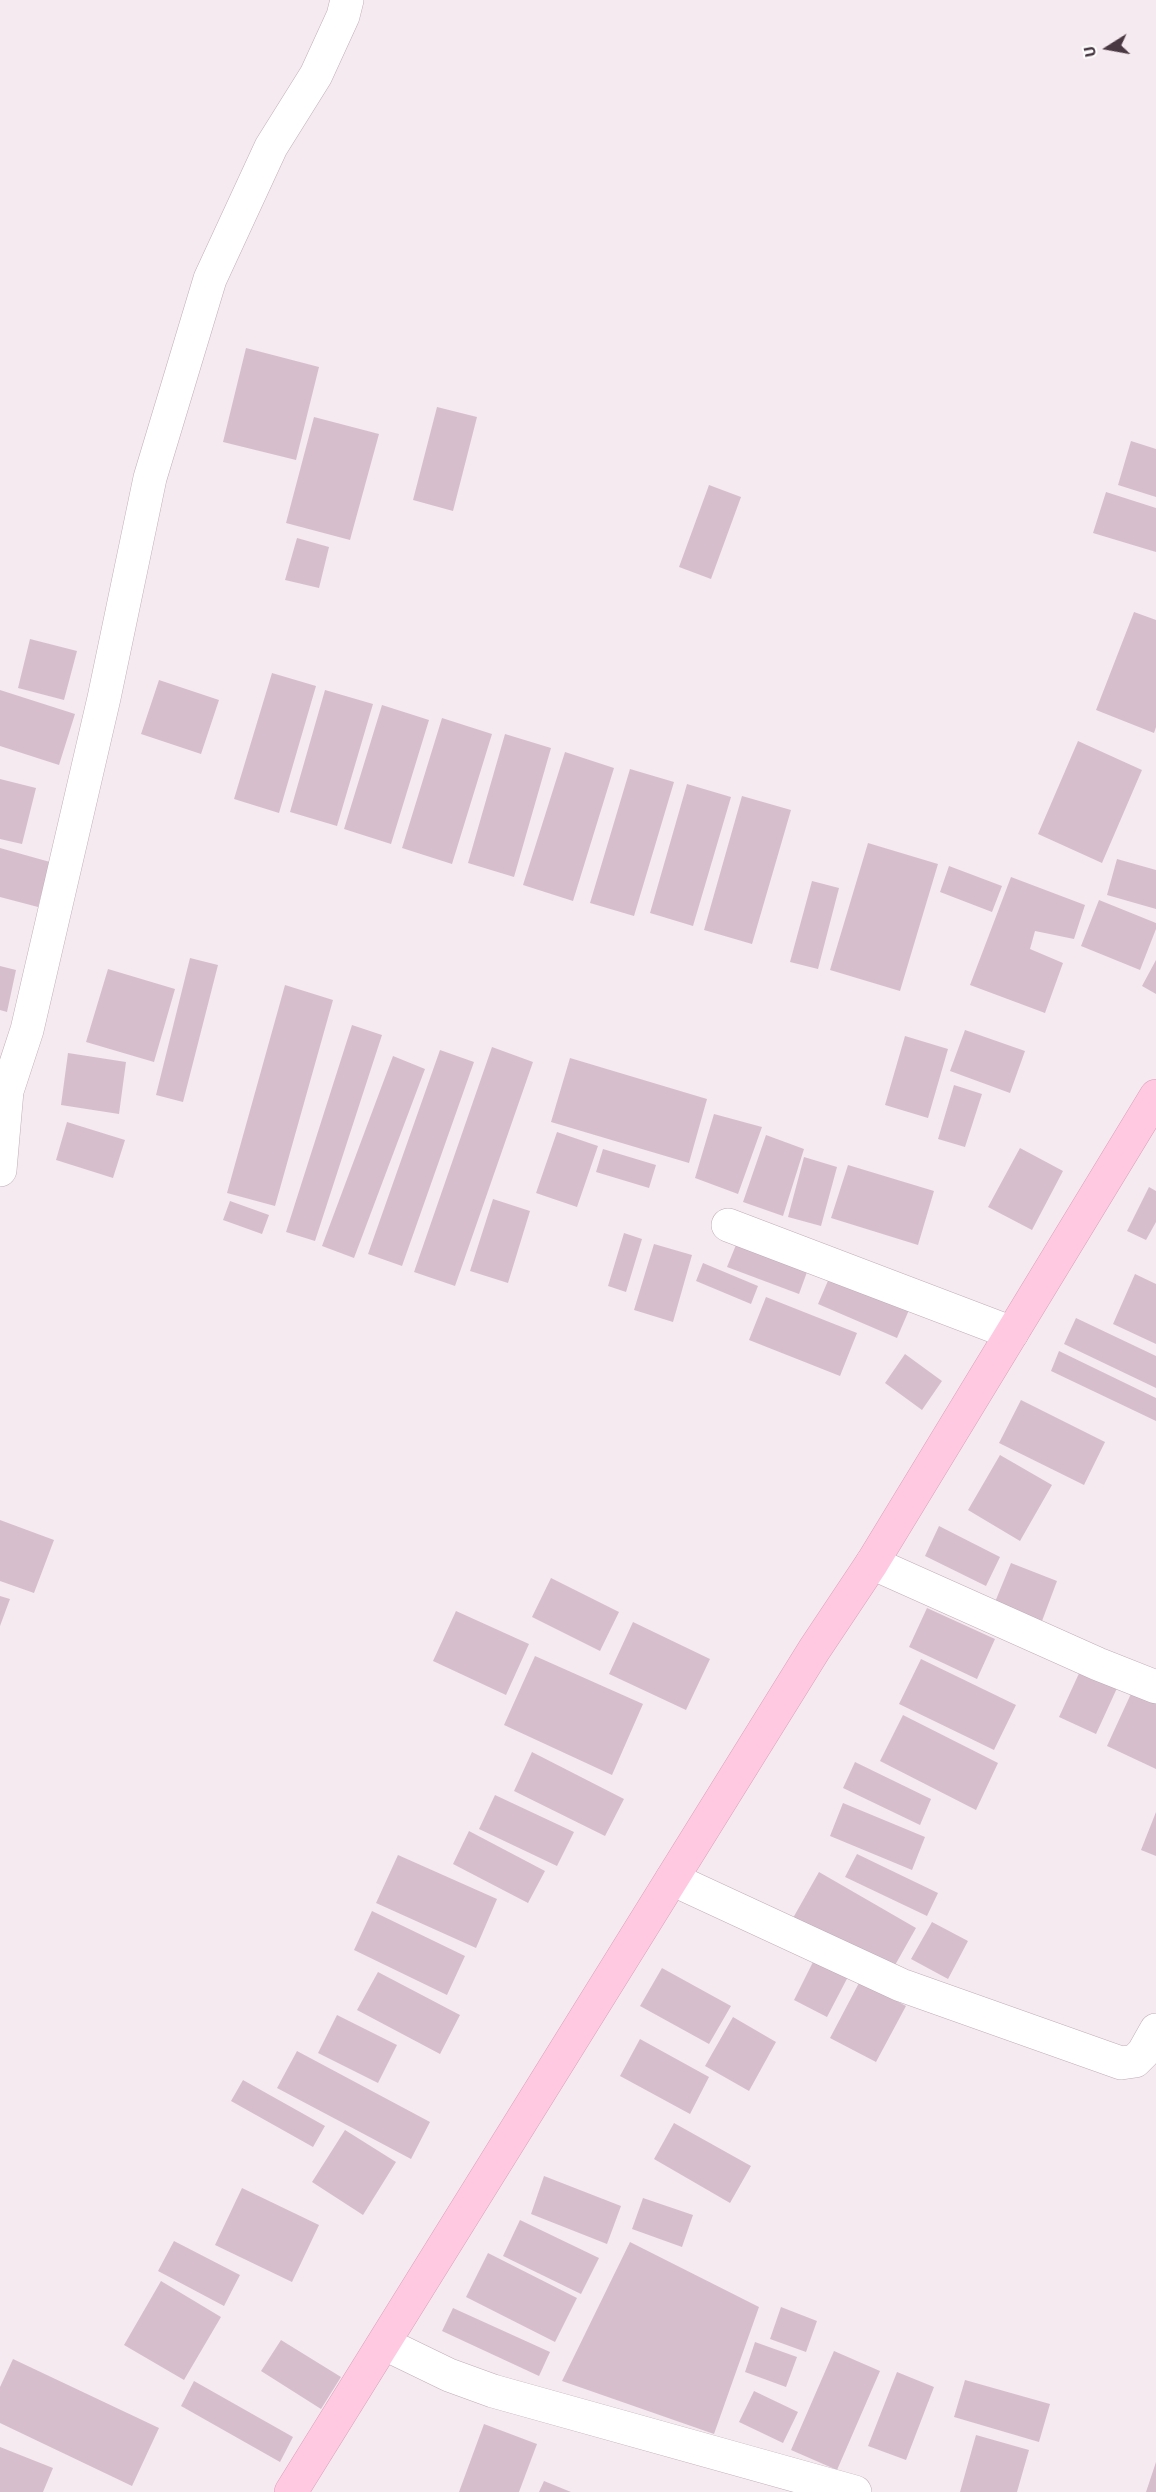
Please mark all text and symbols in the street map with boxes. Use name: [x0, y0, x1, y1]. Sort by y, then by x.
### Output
north arrow: [1078, 18, 1138, 78]
text: U: [1079, 44, 1101, 59]

